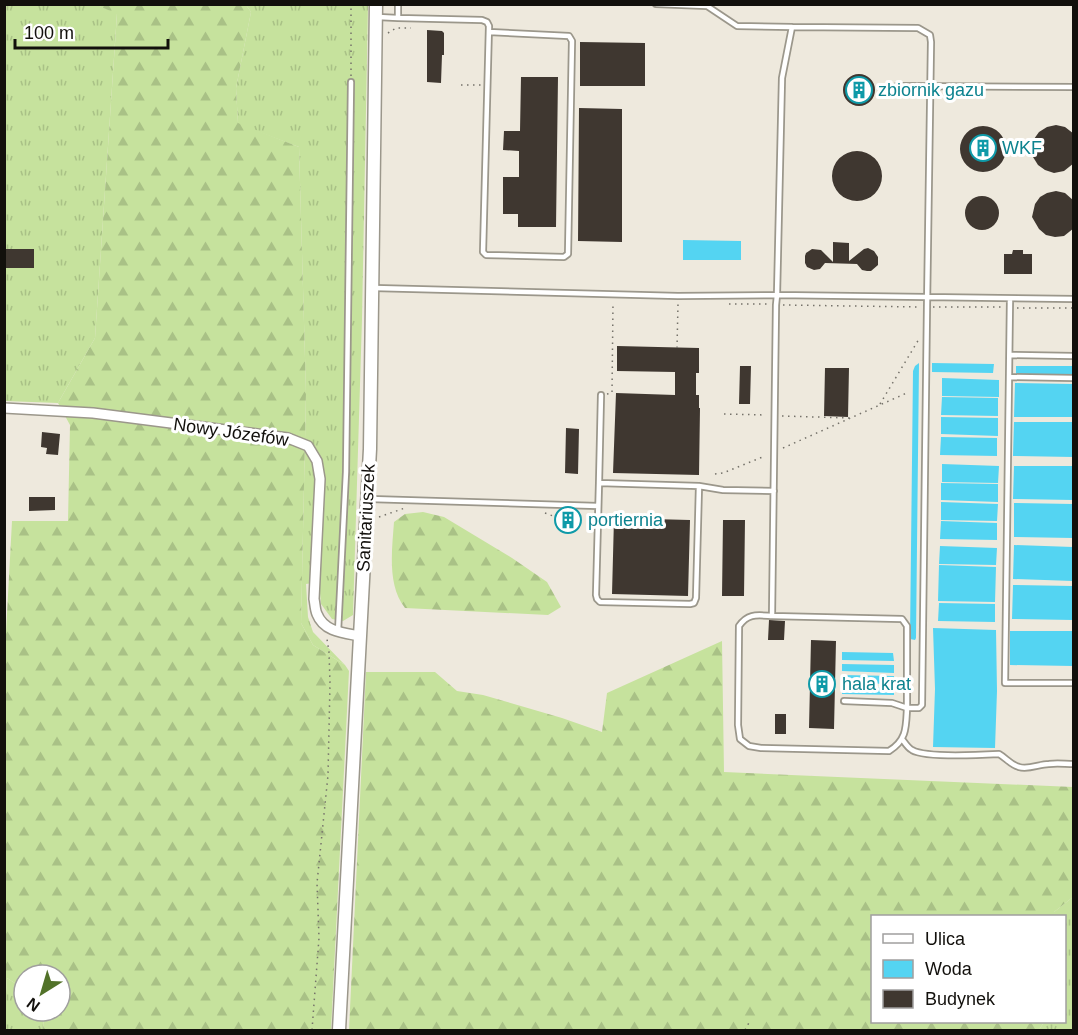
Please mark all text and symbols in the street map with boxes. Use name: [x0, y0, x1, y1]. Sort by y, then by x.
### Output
scale bar: [15, 12, 168, 50]
text: 100 m: [24, 23, 74, 43]
building icon: zbiornik gazu: [844, 75, 874, 105]
place label: zbiornik gazu: [878, 80, 984, 100]
building icon: WKF: [968, 133, 998, 163]
place label: WKF: [1002, 138, 1042, 158]
street label: Nowy Józefów: [172, 414, 291, 450]
street label: Sanitariuszek: [353, 463, 379, 572]
building icon: portiernia: [553, 505, 583, 535]
place label: portiernia: [588, 510, 664, 530]
building icon: hala krat: [807, 669, 837, 699]
place label: hala krat: [842, 674, 911, 694]
legend: [871, 915, 1066, 1023]
text: Ulica: [925, 929, 966, 949]
text: Woda: [925, 959, 973, 979]
north arrow: [12, 963, 72, 1023]
text: Budynek: [925, 989, 996, 1009]
text: N: [24, 994, 43, 1015]

